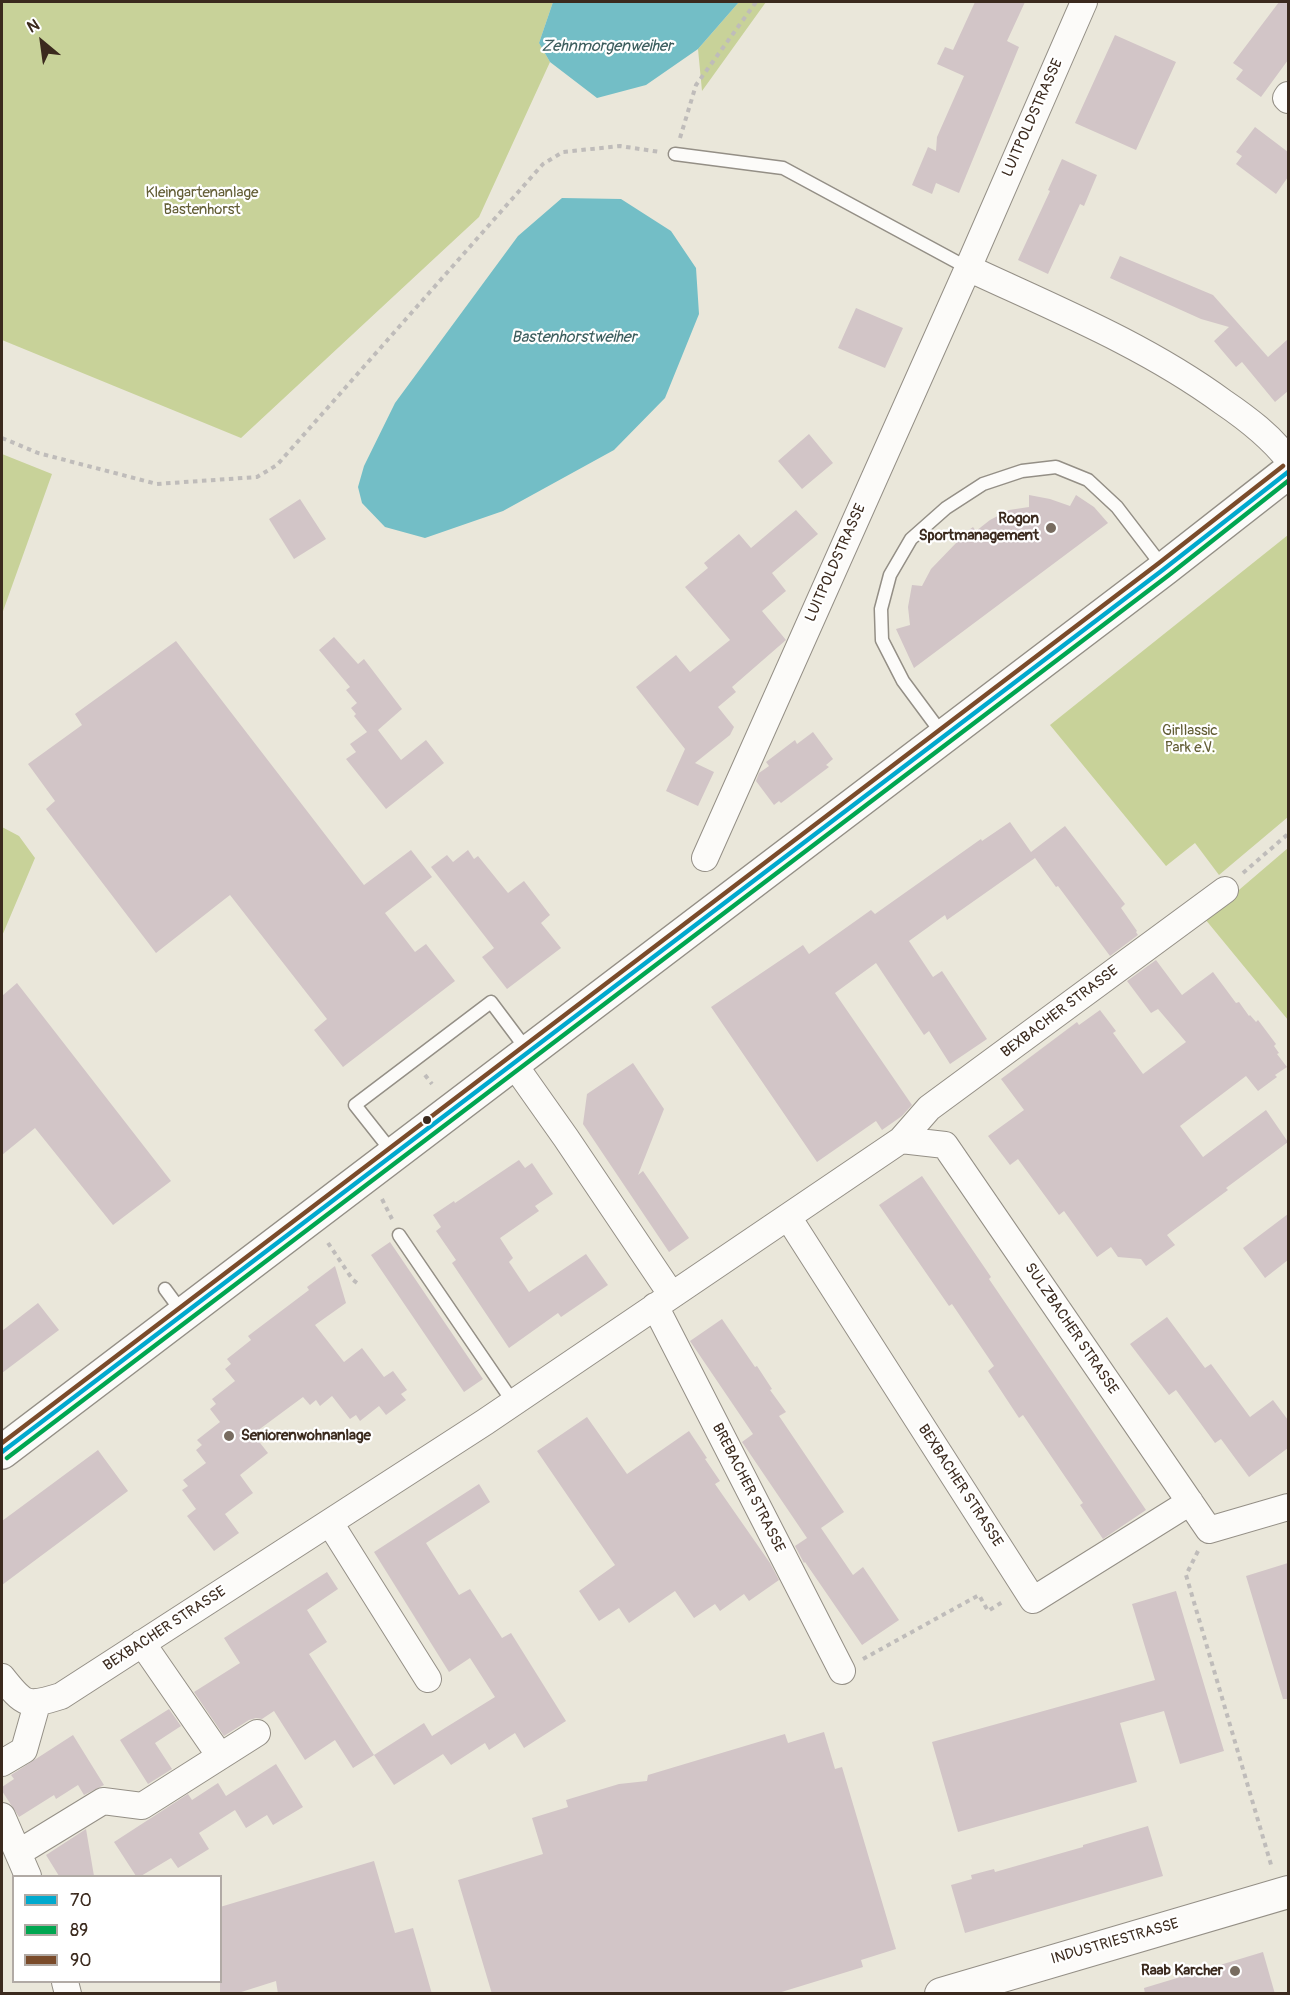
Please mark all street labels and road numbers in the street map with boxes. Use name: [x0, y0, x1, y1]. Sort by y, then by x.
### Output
street label: LUITPOLDSTRASSE: [999, 56, 1067, 180]
street label: LUITPOLDSTRASSE: [802, 501, 870, 625]
street label: BEXBACHER STRASSE: [998, 962, 1122, 1062]
street label: SULZBACHER STRASSE: [1020, 1260, 1122, 1398]
street label: BREBACHER STRASSE: [708, 1420, 788, 1556]
street label: BEXBACHER STRASSE: [914, 1421, 1006, 1551]
street label: BEXBACHER STRASSE: [100, 1583, 230, 1675]
street label: INDUSTRIESTRASSE: [1049, 1915, 1181, 1969]

